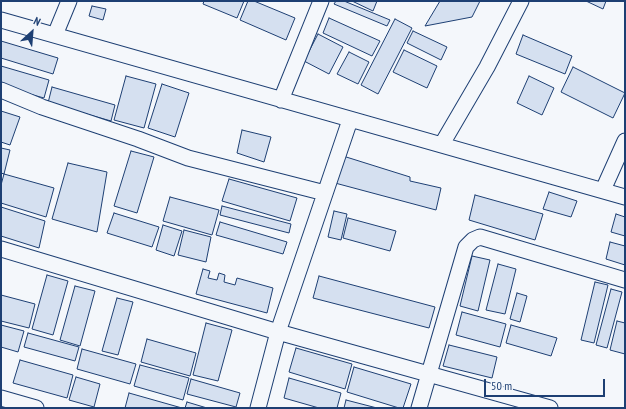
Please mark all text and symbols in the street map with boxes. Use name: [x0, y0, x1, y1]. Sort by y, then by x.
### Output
north arrow: [12, 12, 52, 52]
text: N: [32, 14, 43, 29]
scale bar: [486, 371, 607, 397]
text: 50 m: [491, 378, 512, 393]

